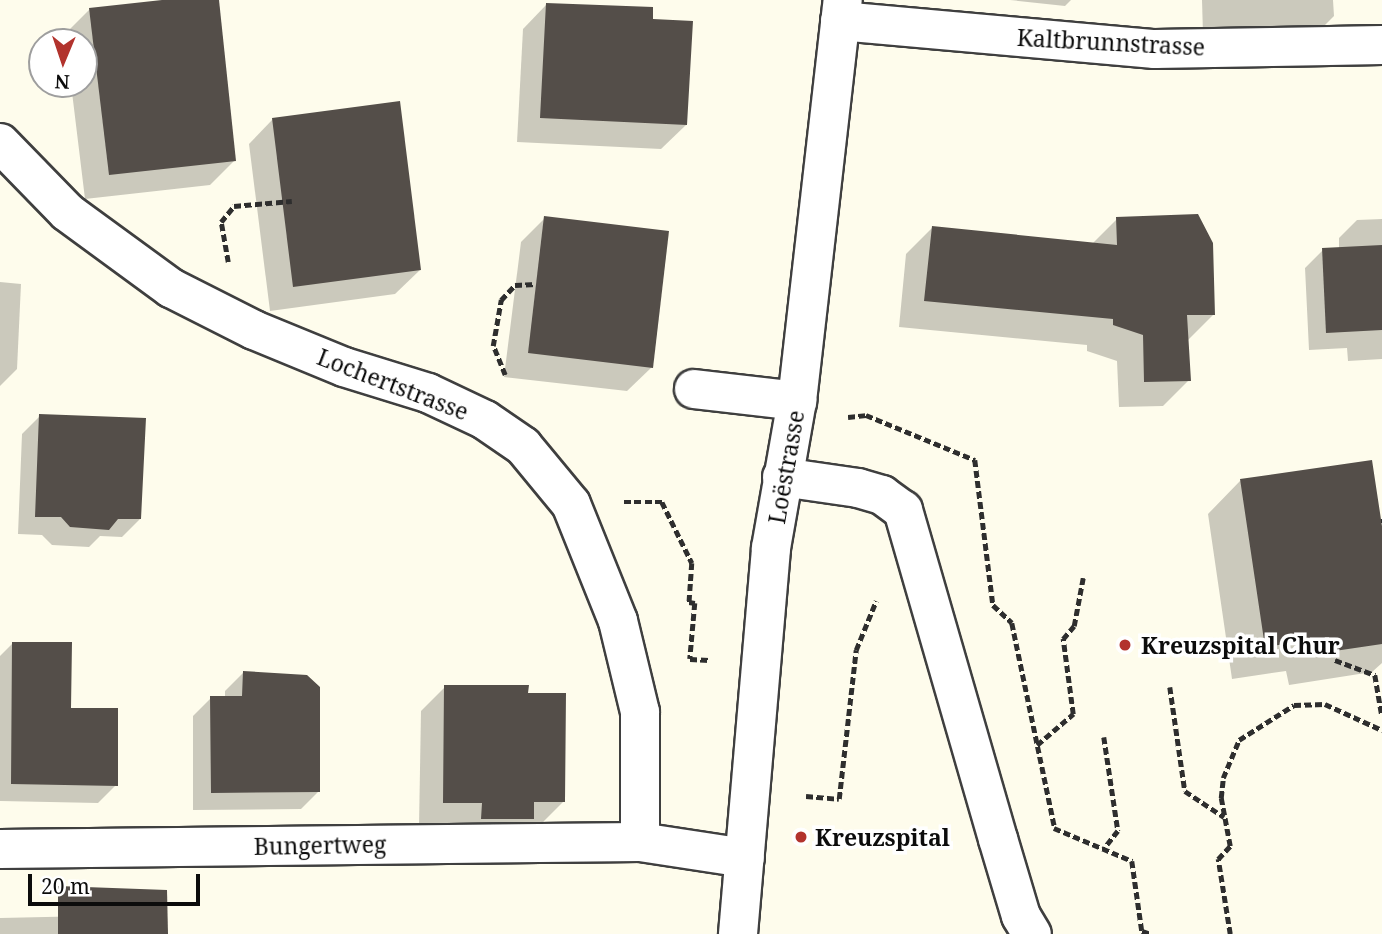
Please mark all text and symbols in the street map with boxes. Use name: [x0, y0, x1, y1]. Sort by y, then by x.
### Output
street label: Kaltbrunnstrasse: [1016, 23, 1206, 61]
north arrow: [28, 28, 98, 98]
text: N: [54, 69, 70, 95]
street label: Lochertstrasse: [314, 343, 472, 425]
street label: Loëstrasse: [762, 408, 810, 526]
place label: Kreuzspital Chur: [1141, 631, 1340, 659]
marker: Kreuzspital Chur: [1115, 635, 1135, 655]
place label: Kreuzspital: [815, 823, 950, 851]
marker: Kreuzspital: [793, 829, 809, 845]
street label: Bungertweg: [253, 830, 387, 860]
scale bar: [32, 860, 203, 904]
text: 20 m: [41, 872, 90, 900]

